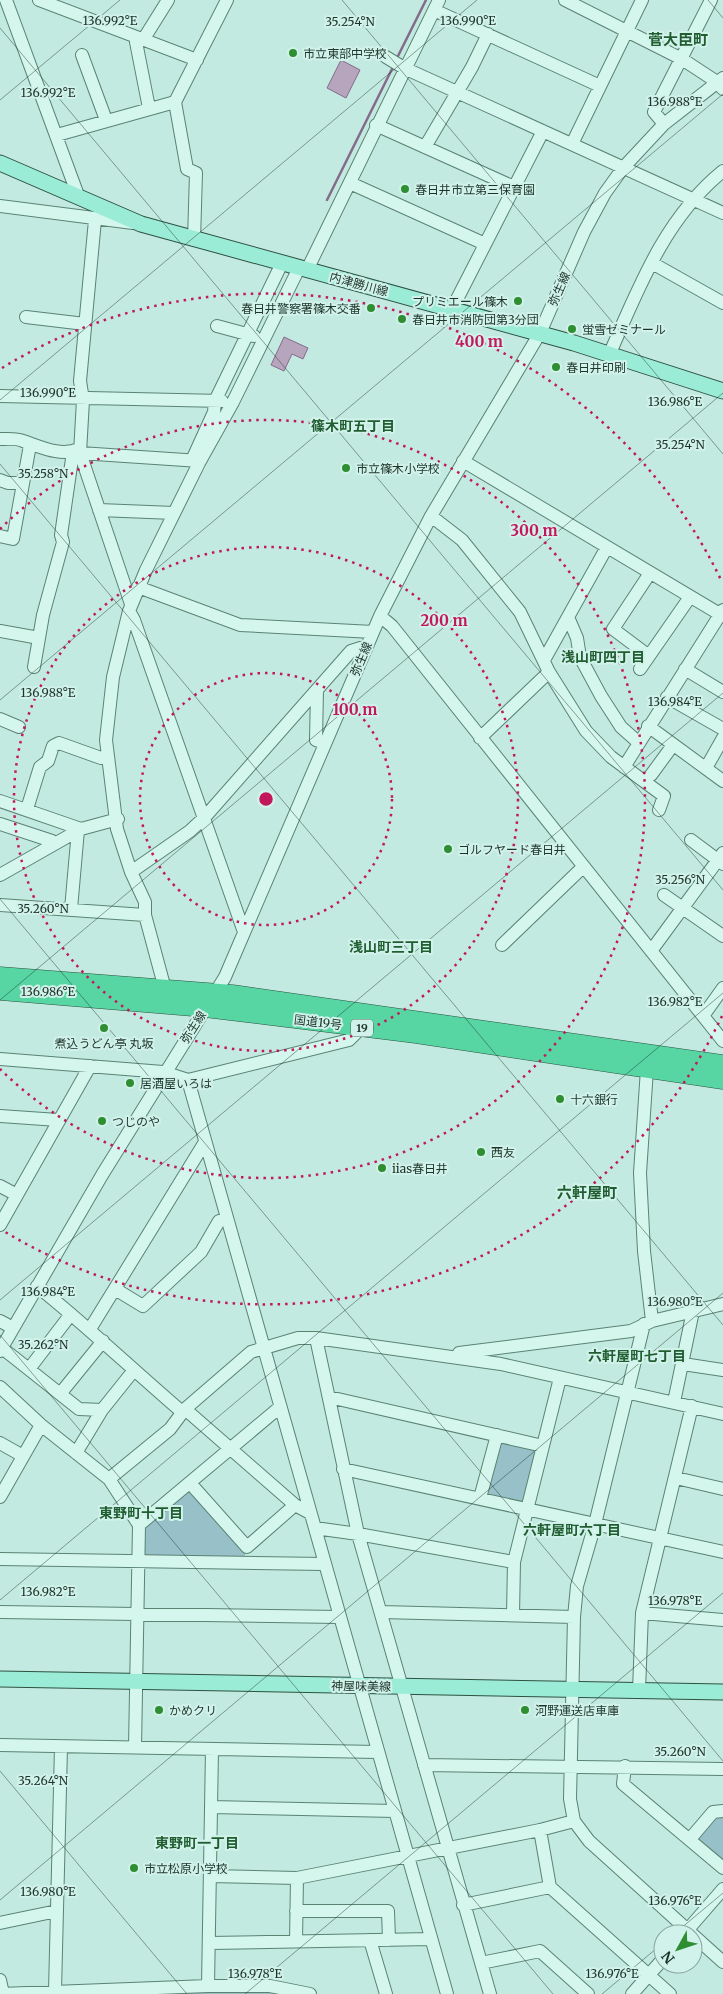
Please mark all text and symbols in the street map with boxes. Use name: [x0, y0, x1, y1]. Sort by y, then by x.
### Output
text: 136.992°E: [83, 13, 138, 28]
text: 136.990°E: [440, 13, 496, 28]
text: 35.254°N: [325, 14, 375, 29]
district label: 菅大臣町: [648, 30, 708, 49]
place label: 市立東部中学校: [303, 46, 387, 61]
marker: 市立東部中学校: [287, 47, 299, 59]
text: 136.992°E: [21, 85, 76, 100]
text: 136.988°E: [648, 94, 703, 109]
place label: 春日井市立第三保育園: [415, 182, 535, 197]
marker: 春日井市立第三保育園: [399, 183, 411, 195]
street label: 内津勝川線: [328, 269, 390, 299]
street label: 弥生線: [545, 269, 573, 309]
place label: プリミエール篠木: [412, 294, 508, 309]
marker: プリミエール篠木: [512, 295, 524, 307]
place label: 春日井警察署篠木交番: [241, 301, 361, 316]
marker: 春日井警察署篠木交番: [365, 302, 377, 314]
place label: 春日井市消防団第3分団: [412, 312, 539, 327]
marker: 春日井市消防団第3分団: [396, 313, 408, 325]
place label: 蛍雪ゼミナール: [582, 322, 666, 337]
marker: 蛍雪ゼミナール: [566, 323, 578, 335]
text: 400 m: [455, 332, 503, 351]
place label: 春日井印刷: [566, 360, 626, 375]
marker: 春日井印刷: [550, 361, 562, 373]
text: 136.990°E: [20, 385, 76, 400]
text: 136.986°E: [648, 394, 702, 409]
district label: 篠木町五丁目: [311, 417, 395, 435]
text: 35.254°N: [655, 437, 705, 452]
place label: 市立篠木小学校: [356, 461, 440, 476]
marker: 市立篠木小学校: [340, 462, 352, 474]
text: 35.258°N: [18, 466, 69, 481]
text: 300 m: [510, 521, 558, 540]
text: 200 m: [420, 611, 468, 630]
street label: 弥生線: [347, 639, 375, 679]
district label: 浅山町四丁目: [561, 648, 645, 666]
text: 136.988°E: [21, 685, 76, 700]
text: 136.984°E: [648, 694, 702, 709]
text: 100 m: [333, 700, 377, 719]
centre of rings: [257, 790, 275, 808]
place label: ゴルフヤード春日井: [458, 842, 566, 857]
marker: ゴルフヤード春日井: [442, 843, 454, 855]
text: 35.256°N: [655, 872, 706, 887]
text: 35.260°N: [17, 901, 70, 916]
district label: 浅山町三丁目: [349, 938, 433, 956]
text: 136.986°E: [21, 984, 75, 999]
text: 136.982°E: [648, 994, 703, 1009]
street label: 弥生線: [177, 1008, 209, 1046]
street label: 国道19号: [293, 1012, 343, 1032]
road number: 19: [351, 1020, 373, 1036]
marker: 煮込うどん亭 丸坂: [98, 1022, 110, 1034]
place label: 煮込うどん亭 丸坂: [55, 1036, 153, 1051]
place label: 居酒屋いろは: [140, 1076, 212, 1091]
marker: 居酒屋いろは: [124, 1077, 136, 1089]
place label: 十六銀行: [570, 1092, 618, 1107]
marker: 十六銀行: [554, 1093, 566, 1105]
place label: つじのや: [112, 1114, 160, 1129]
marker: つじのや: [96, 1115, 108, 1127]
place label: 西友: [491, 1145, 515, 1160]
marker: 西友: [475, 1146, 487, 1158]
place label: iias春日井: [392, 1161, 448, 1176]
marker: iias春日井: [376, 1162, 388, 1174]
district label: 六軒屋町: [557, 1183, 617, 1202]
text: 136.984°E: [21, 1284, 75, 1299]
text: 136.980°E: [647, 1294, 703, 1309]
text: 35.262°N: [18, 1337, 69, 1352]
district label: 六軒屋町七丁目: [588, 1347, 686, 1365]
district label: 東野町十丁目: [99, 1504, 183, 1522]
district label: 六軒屋町六丁目: [523, 1521, 621, 1539]
text: 136.982°E: [21, 1584, 76, 1599]
text: 136.978°E: [648, 1593, 703, 1608]
street label: 神屋味美線: [331, 1678, 391, 1694]
place label: かめクリ: [169, 1703, 217, 1718]
place label: 河野運送店車庫: [535, 1703, 619, 1718]
marker: かめクリ: [153, 1704, 165, 1716]
marker: 河野運送店車庫: [519, 1704, 531, 1716]
text: 35.260°N: [654, 1744, 707, 1759]
text: 35.264°N: [18, 1773, 69, 1788]
district label: 東野町一丁目: [155, 1834, 239, 1852]
place label: 市立松原小学校: [144, 1861, 228, 1876]
marker: 市立松原小学校: [128, 1862, 140, 1874]
text: 136.980°E: [20, 1884, 76, 1899]
text: 136.976°E: [648, 1893, 702, 1908]
north arrow: [653, 1924, 703, 1974]
text: N: [658, 1947, 678, 1967]
text: 136.978°E: [228, 1966, 283, 1981]
text: 136.976°E: [585, 1966, 639, 1981]

